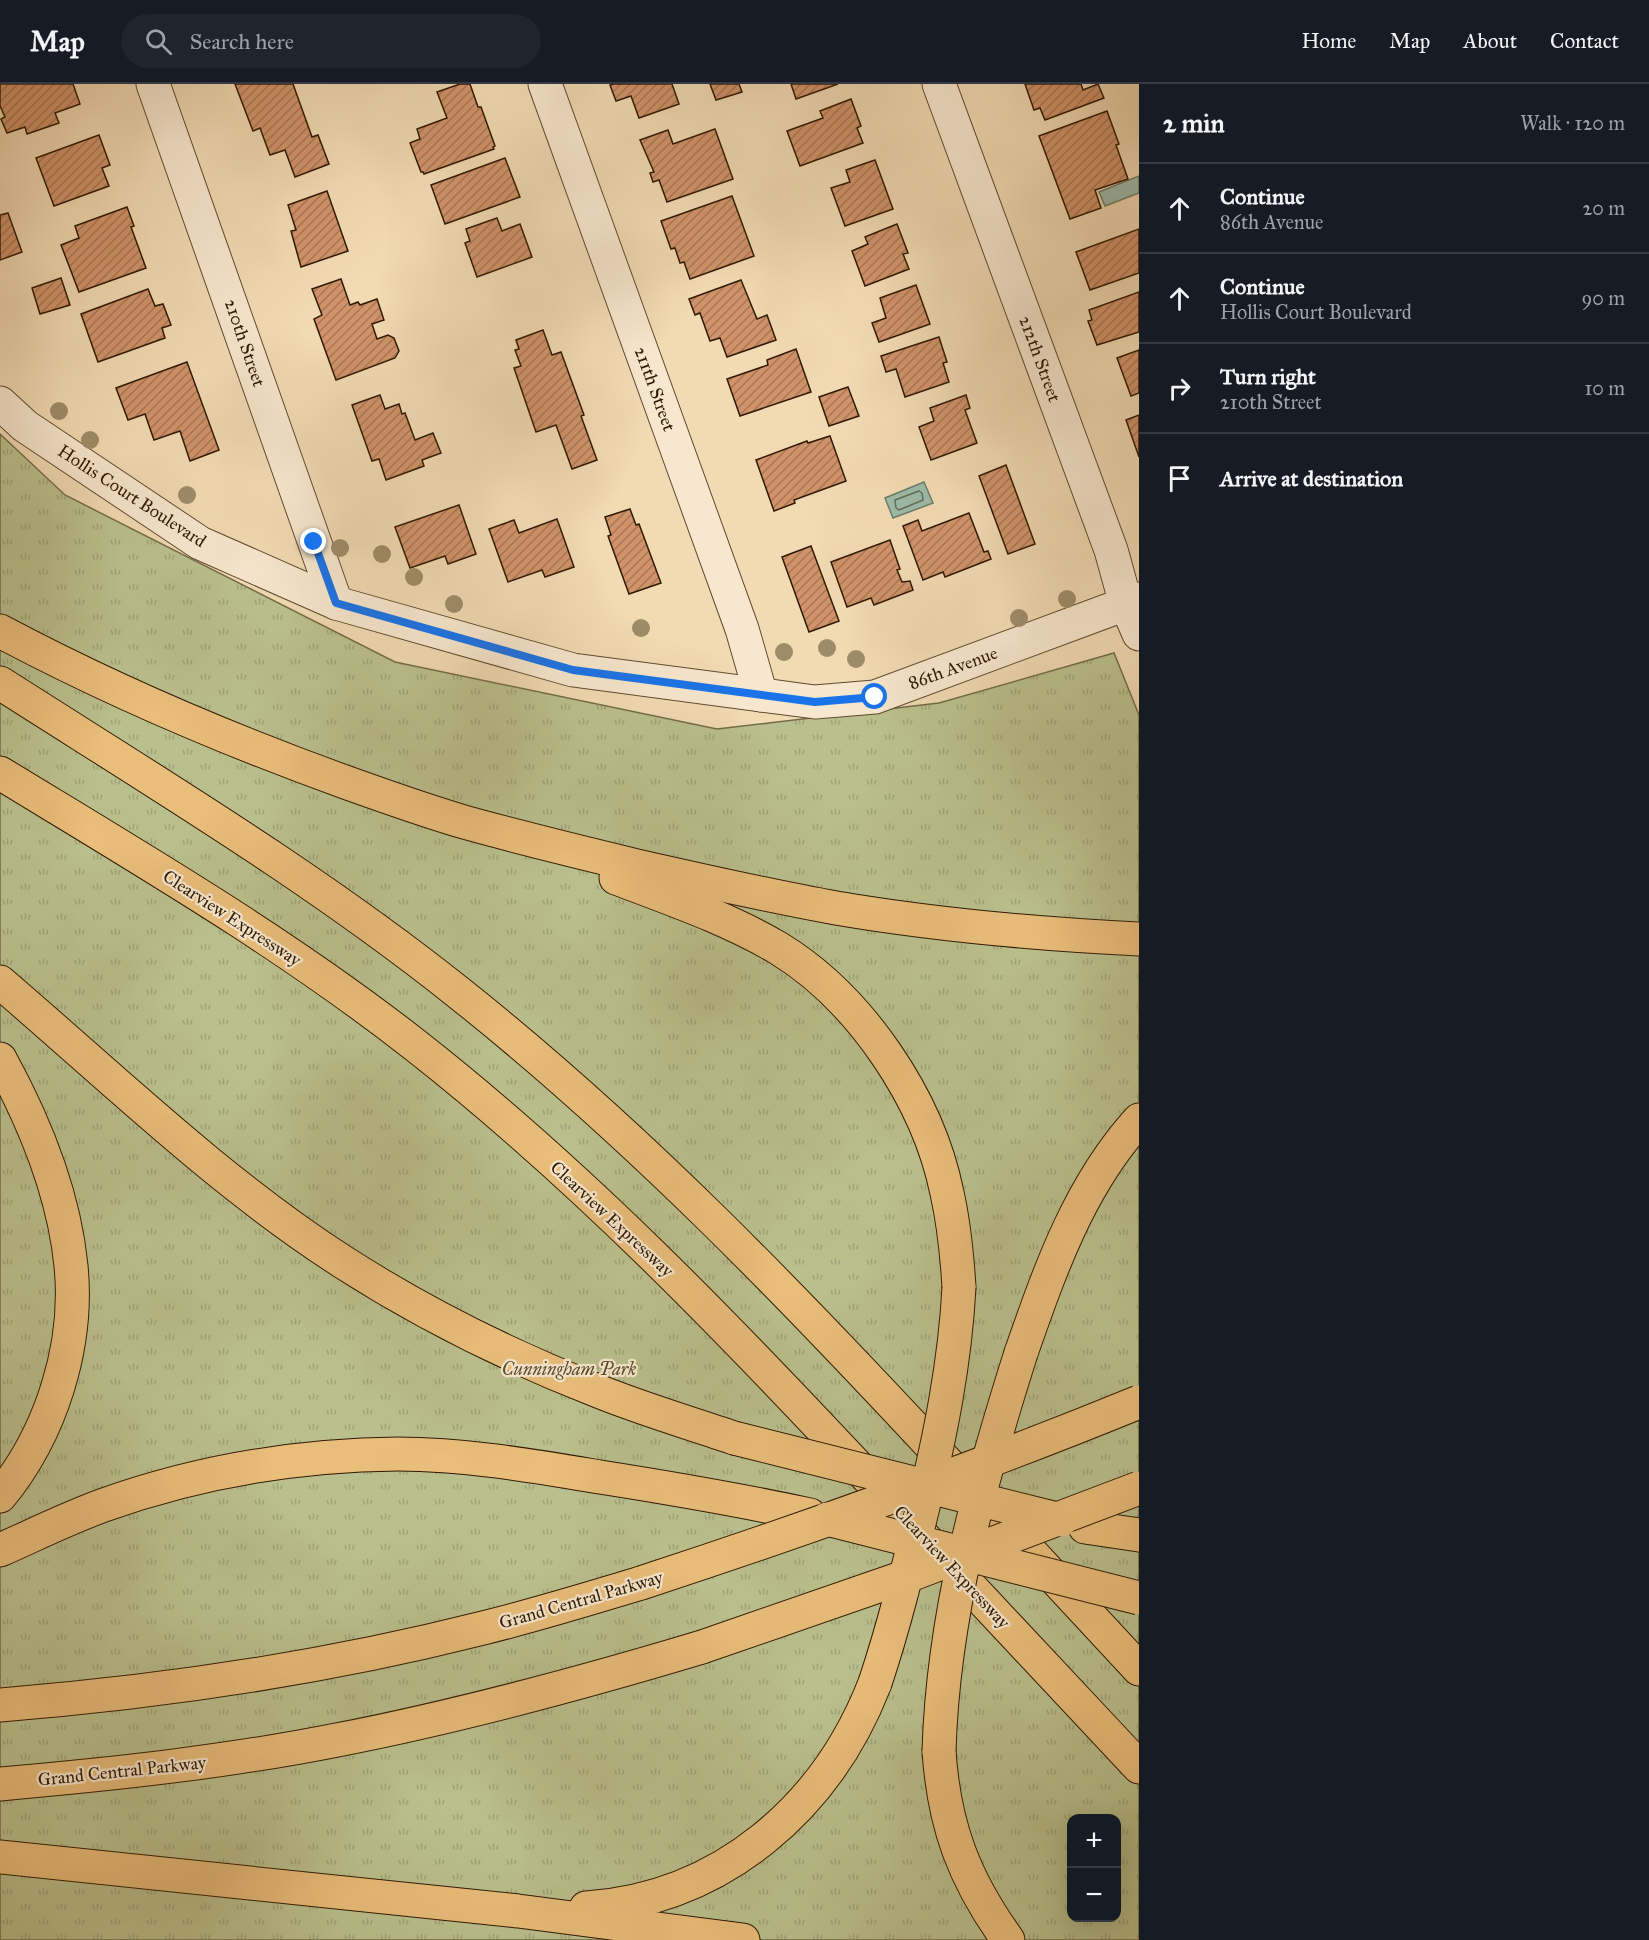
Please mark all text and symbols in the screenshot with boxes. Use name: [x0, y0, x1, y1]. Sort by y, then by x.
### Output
search box: [121, 14, 541, 68]
text: Map: [30, 24, 85, 59]
icon: search: [142, 25, 175, 58]
text: Search here: [190, 28, 294, 55]
text: Home: [1301, 28, 1356, 54]
text: Map: [1389, 28, 1430, 54]
text: About: [1463, 28, 1517, 54]
text: Contact: [1550, 28, 1619, 54]
text: 2 min: [1163, 107, 1224, 139]
text: Walk · 120 m: [1520, 111, 1625, 135]
text: Continue: [1220, 183, 1305, 210]
icon: ahead: [1163, 192, 1196, 225]
text: 20 m: [1582, 196, 1625, 220]
text: 86th Avenue: [1220, 210, 1323, 234]
text: Continue: [1220, 273, 1305, 300]
icon: ahead: [1163, 282, 1196, 315]
text: 90 m: [1582, 286, 1625, 310]
street label: 210th Street: [220, 296, 270, 390]
text: Hollis Court Boulevard: [1220, 300, 1412, 324]
street label: 212th Street: [1014, 313, 1066, 406]
street label: 211th Street: [630, 344, 681, 435]
text: Turn right: [1220, 363, 1316, 390]
icon: right: [1163, 372, 1196, 405]
text: 10 m: [1584, 376, 1625, 400]
text: 210th Street: [1220, 390, 1322, 414]
street label: Hollis Court Boulevard: [54, 440, 210, 552]
icon: arrive: [1163, 462, 1196, 495]
text: Arrive at destination: [1220, 465, 1403, 492]
route end: [300, 528, 326, 554]
street label: 86th Avenue: [905, 642, 1001, 694]
route start: [861, 683, 887, 709]
street label: Clearview Expressway: [159, 865, 306, 971]
street label: Clearview Expressway: [546, 1156, 679, 1282]
park label: Cunningham Park: [502, 1358, 636, 1380]
street label: Clearview Expressway: [889, 1501, 1015, 1634]
street label: Grand Central Parkway: [497, 1566, 666, 1634]
street label: Grand Central Parkway: [37, 1751, 208, 1791]
map controls: [1067, 1814, 1121, 1922]
button: +: [1067, 1814, 1121, 1868]
button: −: [1067, 1868, 1121, 1922]

